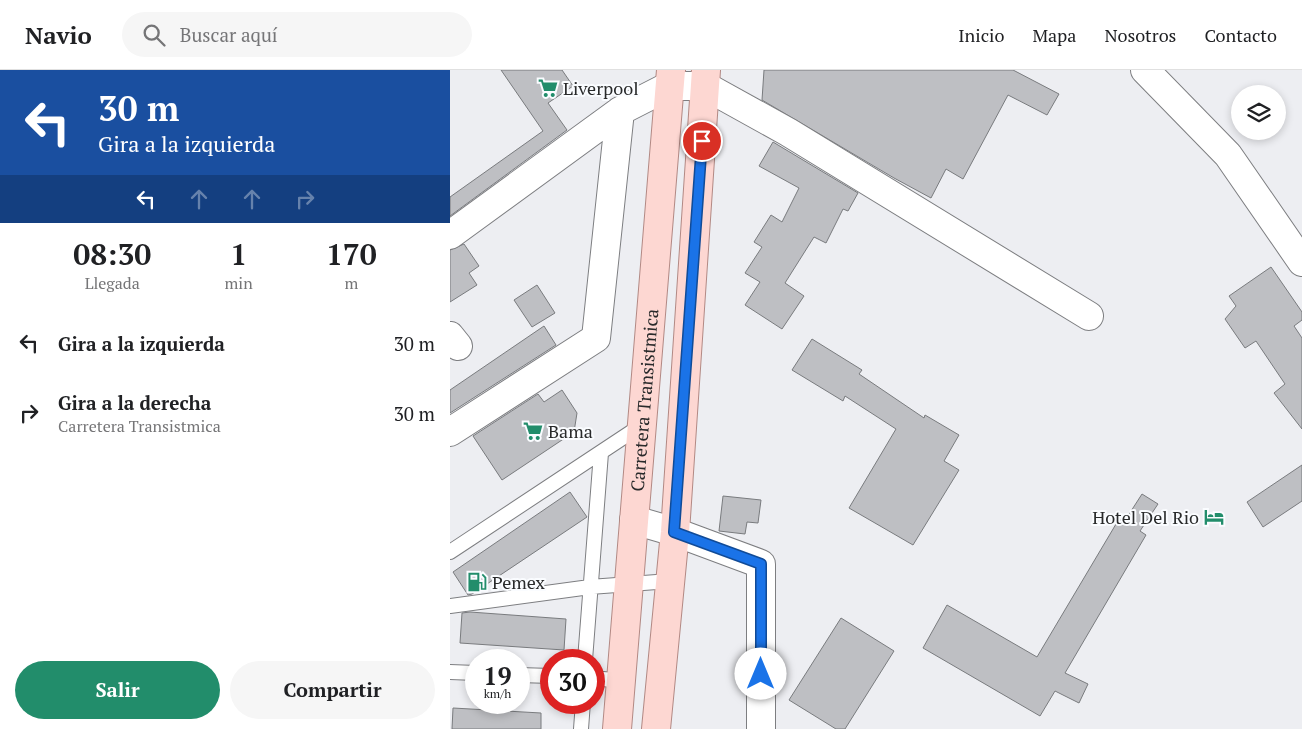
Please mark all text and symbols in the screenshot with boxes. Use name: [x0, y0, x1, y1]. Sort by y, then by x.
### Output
search box: [122, 12, 472, 57]
text: Navio: [25, 19, 92, 51]
icon: search: [140, 21, 168, 49]
text: Buscar aquí: [180, 22, 278, 47]
text: Inicio: [958, 23, 1004, 47]
text: Mapa: [1032, 23, 1076, 47]
text: Nosotros: [1104, 23, 1176, 47]
text: Contacto: [1204, 23, 1277, 47]
place label: Liverpool: [563, 76, 639, 100]
supermarket icon: Liverpool: [537, 77, 559, 99]
text: 30 m: [98, 85, 179, 131]
map controls: [1231, 85, 1286, 140]
button: layers: [1231, 85, 1286, 140]
icon: left: [15, 90, 80, 155]
pin: [681, 120, 723, 162]
icon: arrive: [688, 127, 716, 155]
text: Gira a la izquierda: [98, 129, 275, 158]
icon: left: [132, 185, 160, 213]
icon: ahead: [185, 185, 213, 213]
icon: ahead: [238, 185, 266, 213]
icon: right: [291, 185, 319, 213]
text: 08:30: [73, 234, 151, 274]
text: 1: [230, 234, 247, 274]
text: 170: [326, 234, 377, 274]
text: Llegada: [85, 272, 140, 294]
text: min: [225, 272, 253, 294]
text: m: [344, 272, 358, 294]
street label: Carretera Transistmica: [625, 308, 663, 492]
icon: left: [15, 329, 43, 357]
text: Gira a la izquierda: [58, 331, 225, 356]
text: 30 m: [394, 331, 435, 356]
text: Gira a la derecha: [58, 390, 211, 415]
icon: right: [15, 399, 43, 427]
text: 30 m: [394, 401, 435, 426]
text: Carretera Transistmica: [58, 415, 221, 437]
place label: Bama: [548, 419, 593, 443]
supermarket icon: Bama: [522, 420, 544, 442]
place label: Hotel Del Rio: [1092, 505, 1199, 529]
hotel icon: Hotel Del Rio: [1203, 506, 1225, 528]
place label: Pemex: [492, 570, 546, 594]
fuel station icon: Pemex: [466, 571, 488, 593]
position arrow: [734, 647, 786, 699]
speed limit sign: 30: [540, 649, 605, 714]
text: 19: [483, 659, 512, 692]
button: Salir: [15, 661, 220, 719]
button: Compartir: [230, 661, 435, 719]
text: km/h: [484, 686, 511, 701]

